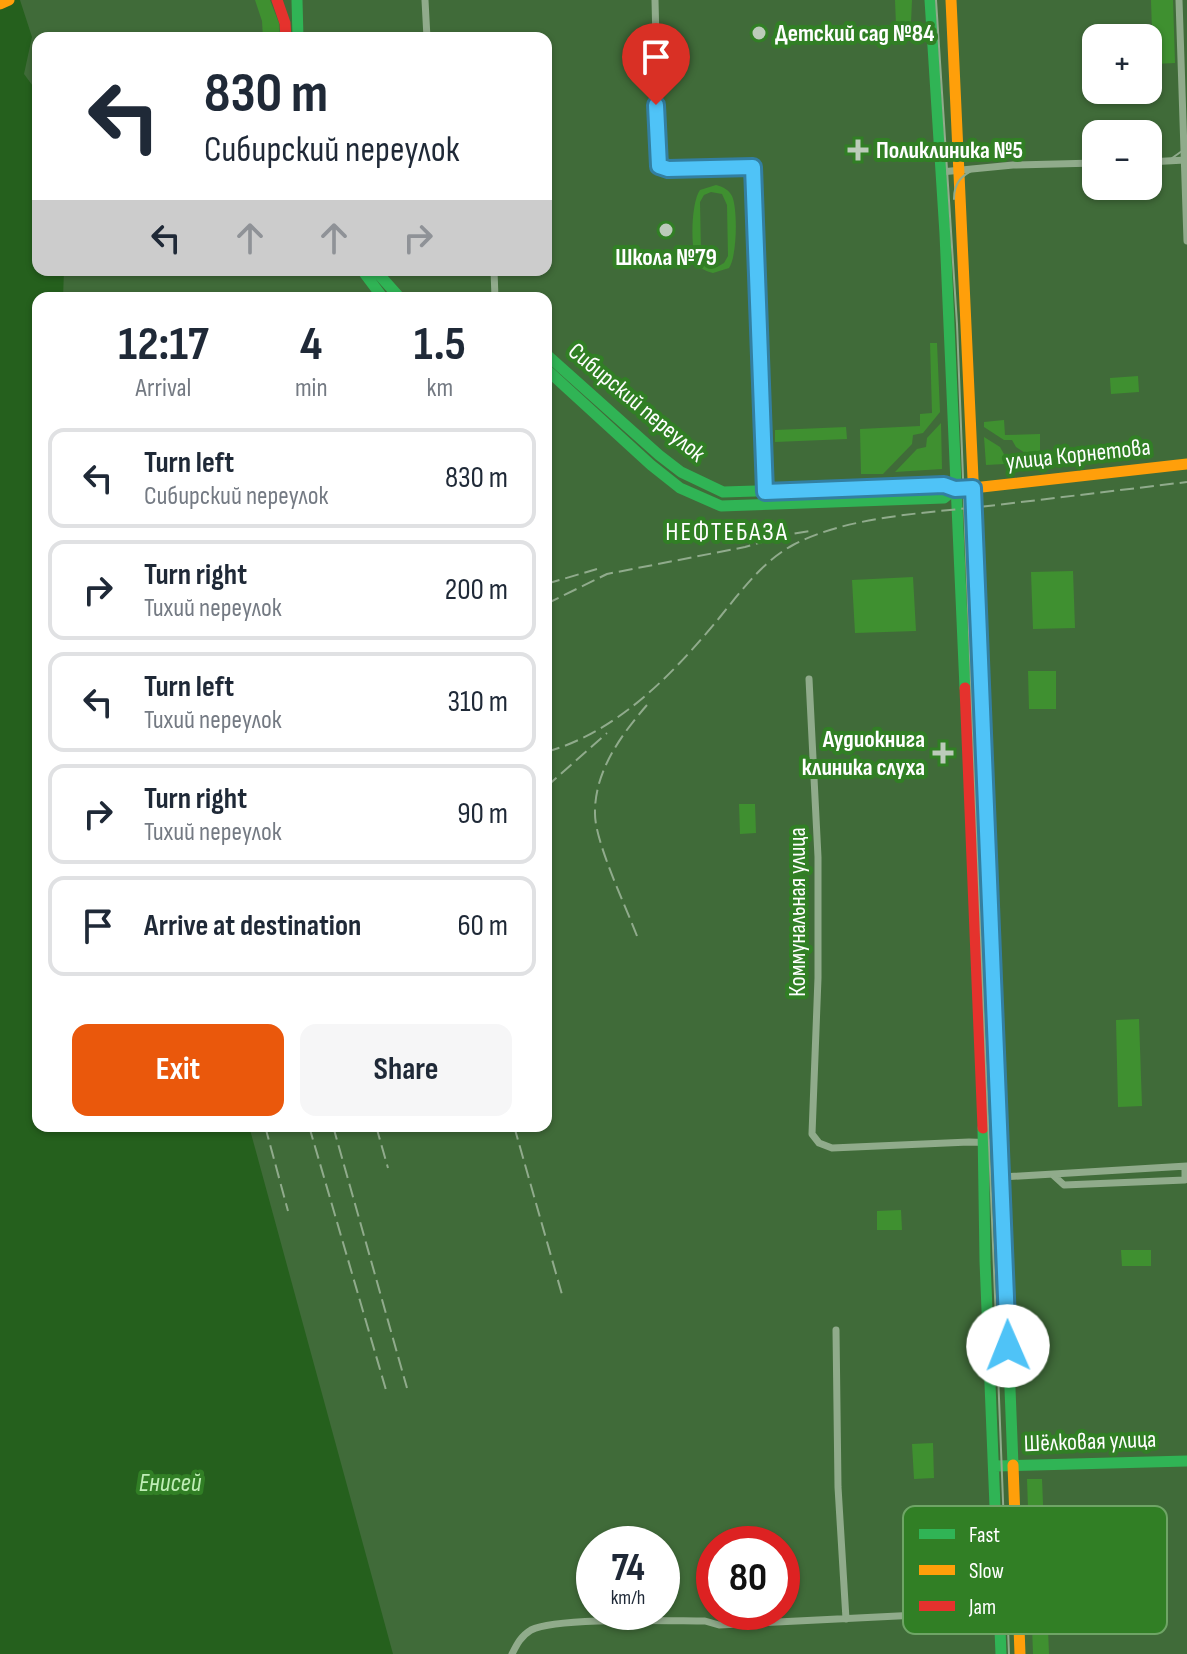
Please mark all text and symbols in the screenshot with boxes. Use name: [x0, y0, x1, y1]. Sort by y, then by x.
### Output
place label: Детский сад №84: [775, 19, 934, 48]
pin: [622, 23, 690, 105]
marker: Детский сад №84: [750, 24, 768, 42]
map controls: [1082, 24, 1162, 200]
button: +: [1082, 24, 1162, 104]
icon: arrive: [634, 35, 678, 79]
text: 830 m: [204, 61, 328, 128]
icon: left: [72, 64, 176, 168]
button: −: [1082, 120, 1162, 200]
text: Сибирский переулок: [204, 129, 459, 172]
place label: Поликлиника №5: [876, 136, 1023, 165]
marker: Поликлиника №5: [847, 139, 869, 161]
icon: left: [144, 216, 188, 260]
icon: ahead: [228, 216, 272, 260]
icon: ahead: [312, 216, 356, 260]
icon: right: [396, 216, 440, 260]
marker: Школа №79: [657, 221, 675, 239]
place label: Школа №79: [615, 243, 717, 272]
text: 12:17: [118, 316, 209, 373]
text: 4: [300, 316, 322, 373]
text: 1.5: [414, 316, 466, 373]
street label: Сибирский переулок: [562, 337, 712, 469]
text: Arrival: [136, 373, 191, 404]
text: min: [295, 373, 328, 404]
text: km: [426, 373, 453, 404]
street label: улица Корнетова: [1004, 432, 1152, 477]
text: Turn left: [144, 445, 234, 481]
icon: left: [76, 456, 120, 500]
text: 830 m: [445, 460, 508, 496]
text: Сибирский переулок: [144, 481, 328, 512]
district label: НЕФТЕБАЗА: [665, 517, 789, 548]
text: Turn right: [144, 557, 247, 593]
icon: right: [76, 568, 120, 612]
text: 200 m: [445, 572, 508, 608]
text: Тихий переулок: [144, 593, 282, 624]
text: Turn left: [144, 669, 234, 705]
icon: left: [76, 680, 120, 724]
text: 310 m: [448, 684, 508, 720]
text: Тихий переулок: [144, 705, 282, 736]
place label: Аудиокнига клиника слуха: [802, 725, 925, 782]
marker: Аудиокнига клиника слуха: [932, 742, 954, 764]
text: Turn right: [144, 781, 247, 817]
icon: right: [76, 792, 120, 836]
text: 90 m: [457, 796, 508, 832]
text: Тихий переулок: [144, 817, 282, 848]
street label: Коммунальная улица: [783, 827, 812, 997]
icon: arrive: [76, 904, 120, 948]
text: Arrive at destination: [144, 908, 361, 944]
text: 60 m: [457, 908, 508, 944]
button: Exit: [72, 1024, 284, 1116]
button: Share: [300, 1024, 512, 1116]
position arrow: [966, 1304, 1050, 1388]
street label: Шёлковая улица: [1023, 1425, 1157, 1458]
water label: Енисей: [139, 1468, 202, 1499]
legend: [903, 1506, 1167, 1634]
text: Fast: [969, 1522, 1000, 1549]
speed limit sign: 80: [696, 1526, 800, 1630]
text: 74: [611, 1544, 645, 1592]
text: Slow: [969, 1558, 1004, 1585]
text: km/h: [611, 1586, 645, 1610]
text: Jam: [968, 1594, 996, 1621]

